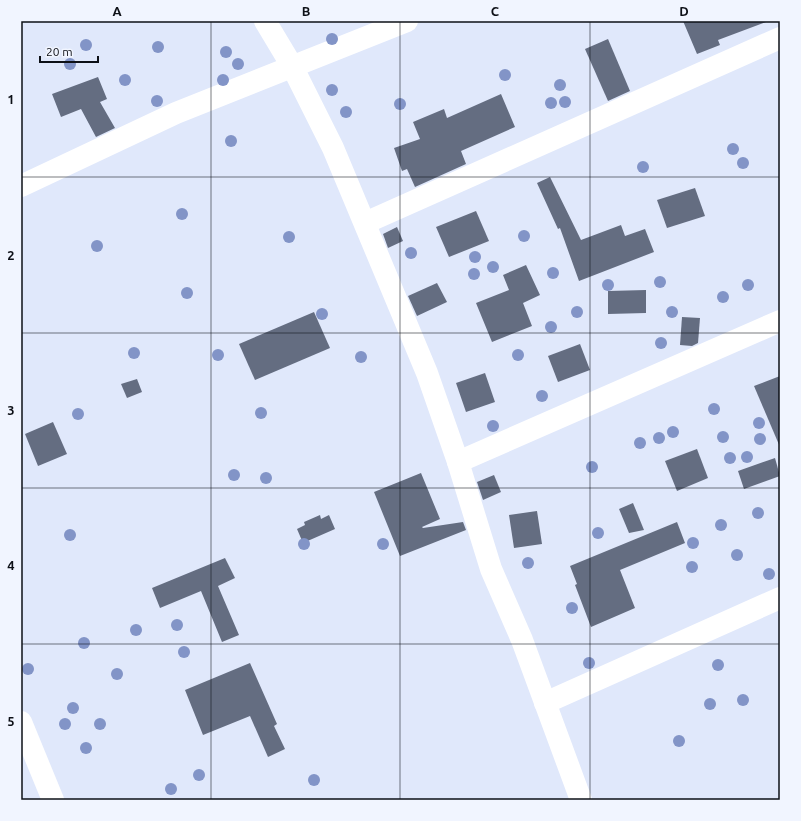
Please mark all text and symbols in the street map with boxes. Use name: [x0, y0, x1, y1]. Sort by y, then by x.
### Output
text: A: [112, 4, 122, 18]
text: B: [302, 4, 311, 18]
text: C: [491, 4, 500, 18]
text: D: [679, 4, 689, 18]
scale bar: [40, 38, 98, 64]
text: 20 m: [46, 45, 73, 58]
text: 1: [7, 92, 15, 106]
text: 2: [7, 248, 15, 262]
text: 3: [7, 403, 15, 417]
text: 4: [7, 558, 15, 572]
text: 5: [7, 714, 15, 728]

